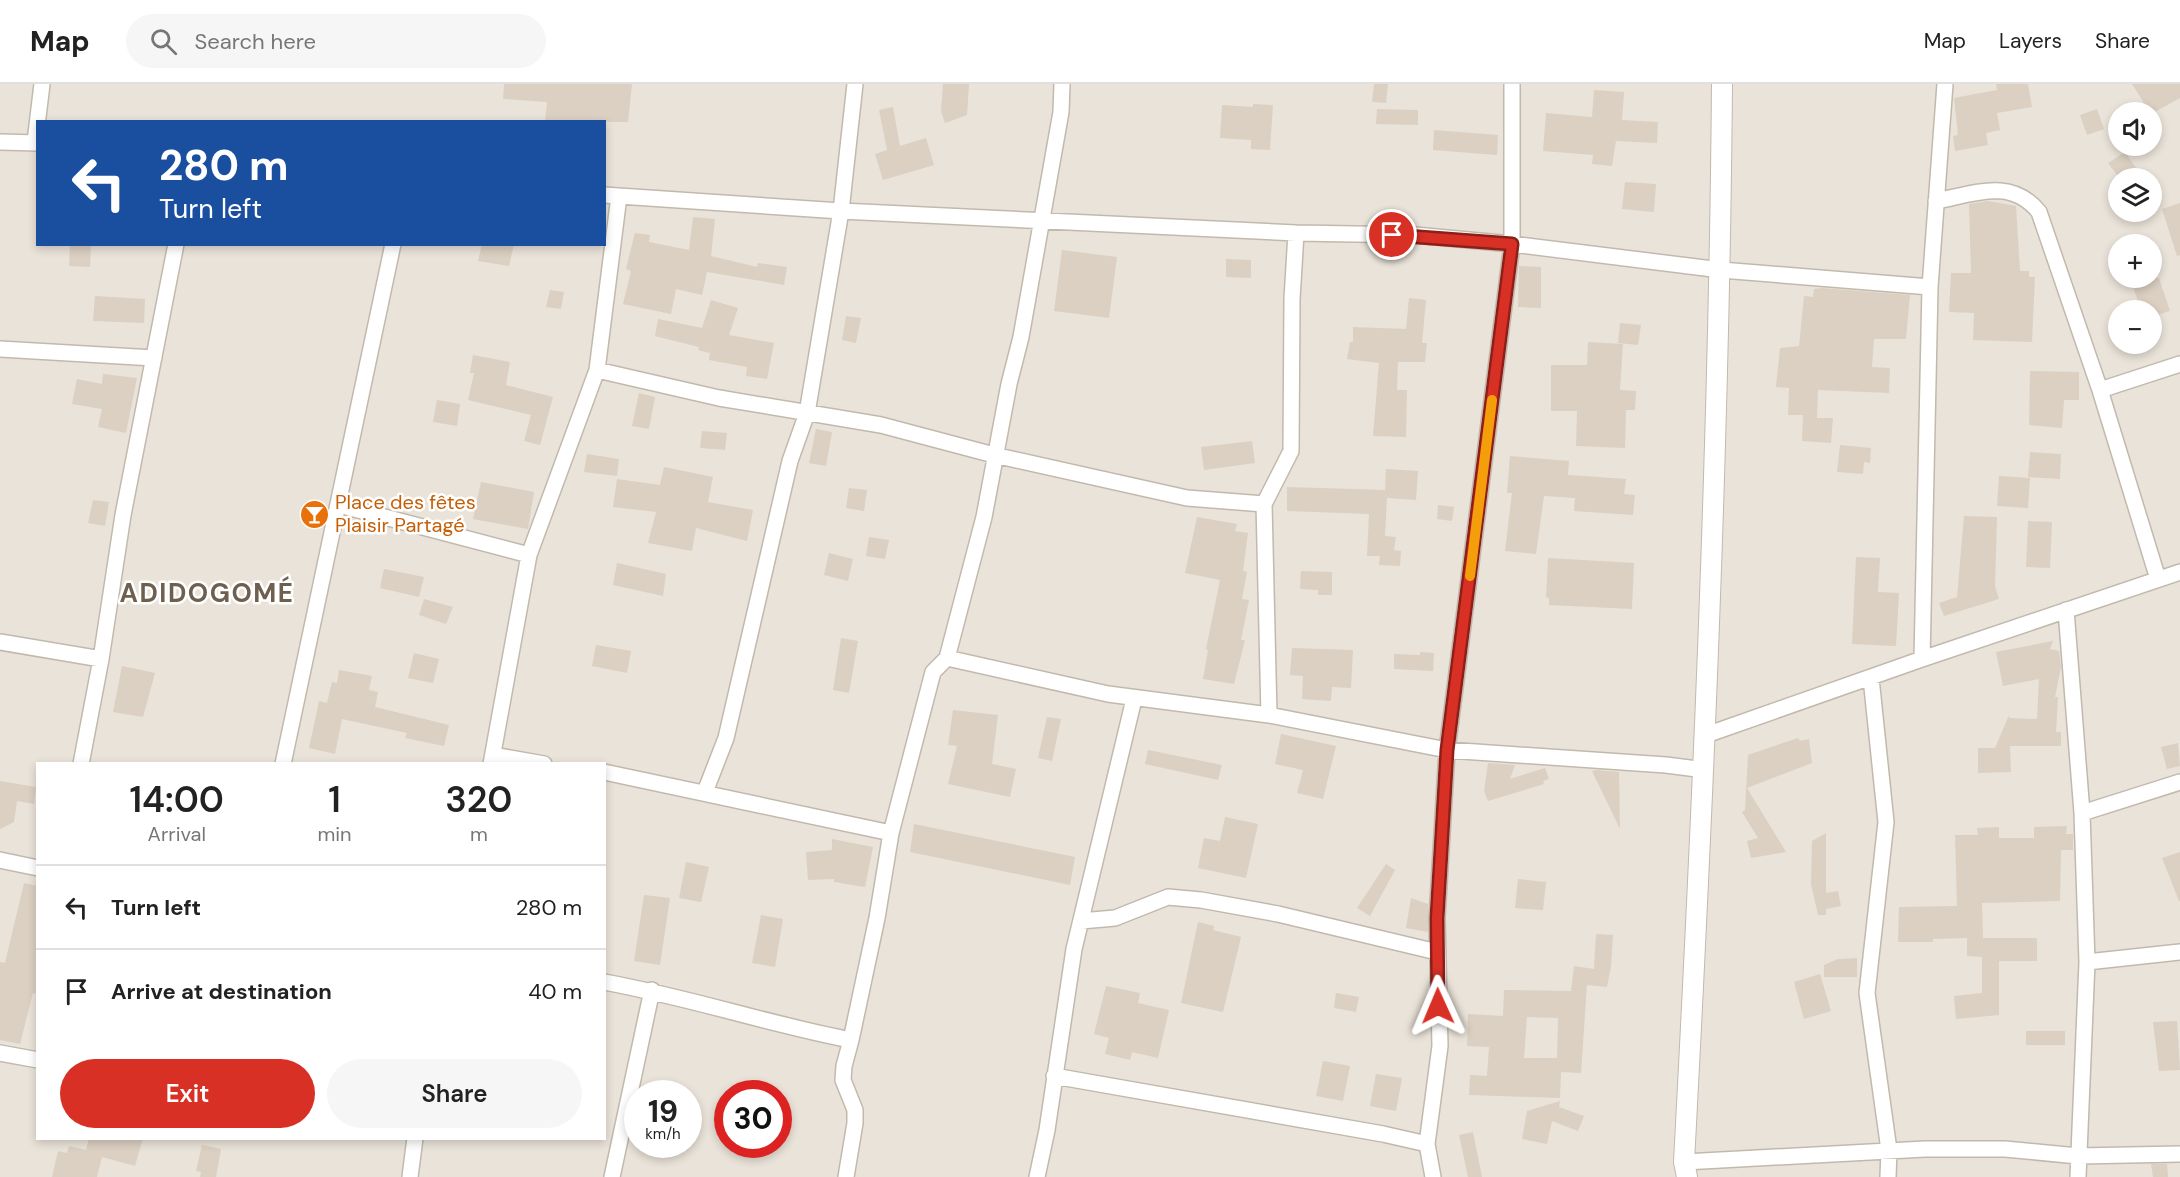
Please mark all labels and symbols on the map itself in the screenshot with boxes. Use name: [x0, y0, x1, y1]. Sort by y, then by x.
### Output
pin: [1366, 209, 1417, 260]
place label: Place des fêtes Plaisir Partagé: [335, 489, 476, 538]
bar icon: Place des fêtes Plaisir Partagé: [298, 498, 330, 530]
district label: ADIDOGOMÉ: [120, 576, 294, 610]
position arrow: [1406, 974, 1470, 1038]
speed limit sign: 30: [714, 1080, 792, 1158]

